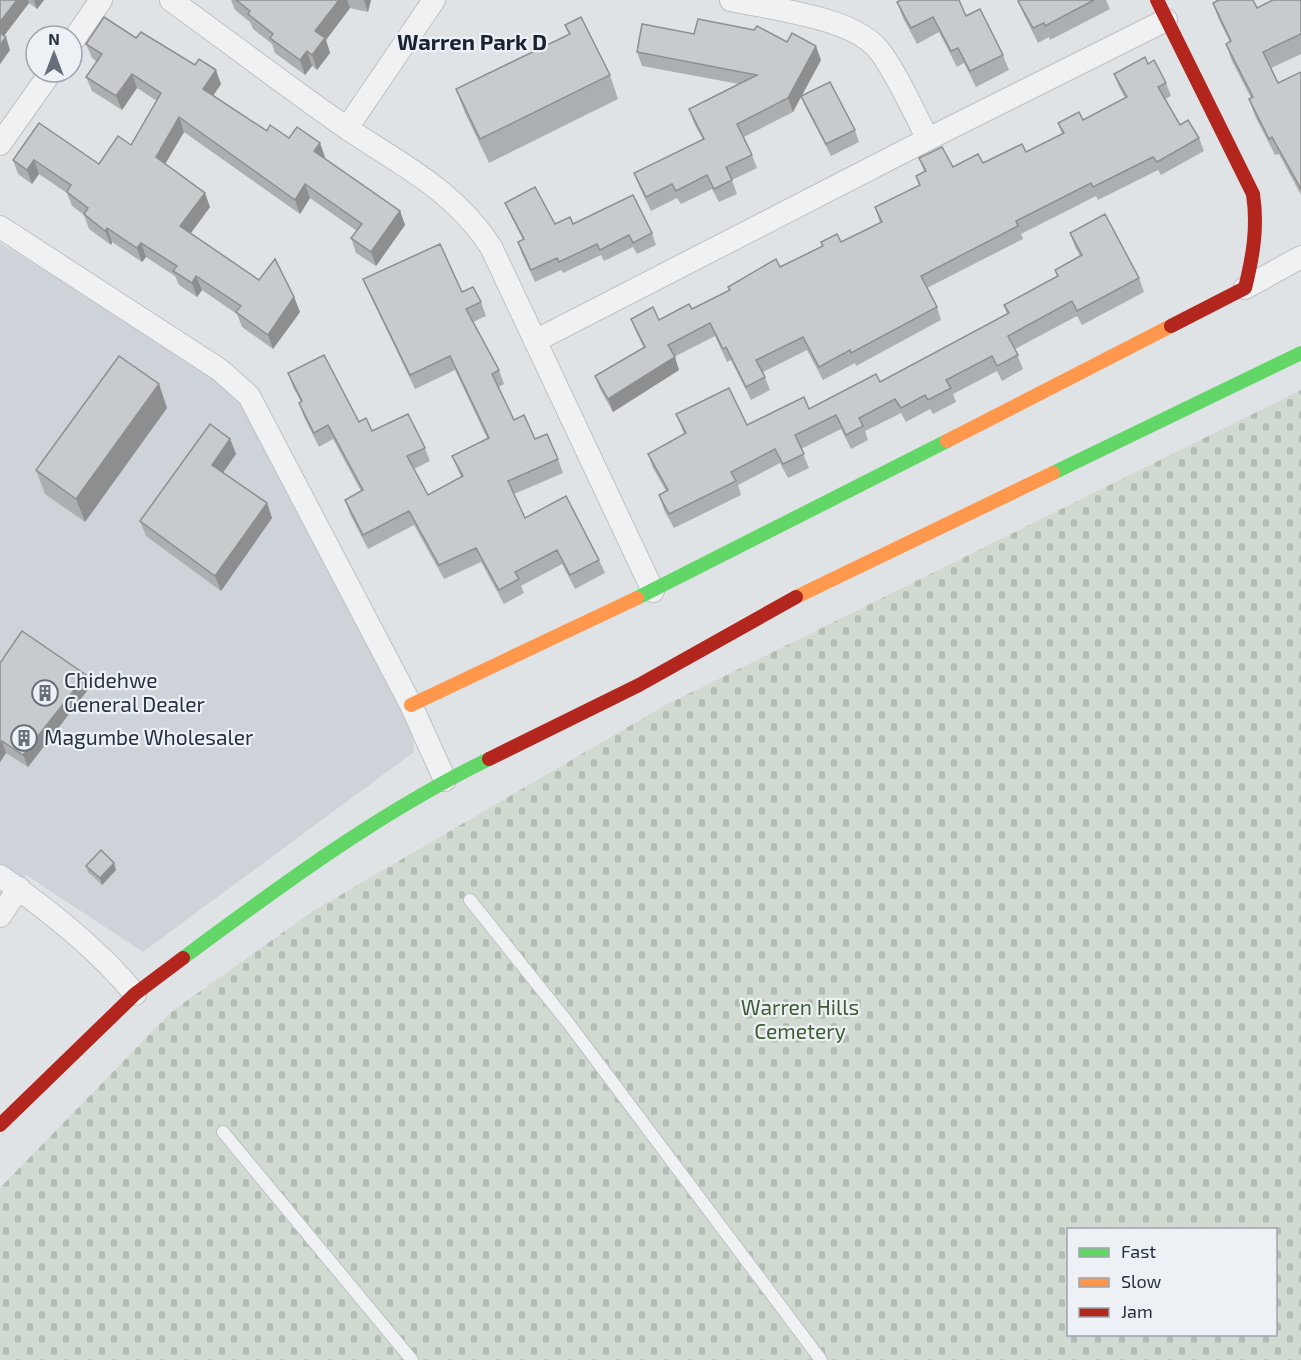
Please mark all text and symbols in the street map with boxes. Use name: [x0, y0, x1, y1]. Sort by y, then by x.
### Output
north arrow: [24, 24, 84, 84]
district label: Warren Park D: [397, 28, 547, 54]
text: N: [48, 29, 60, 48]
place label: Chidehwe General Dealer: [64, 667, 206, 716]
building icon: Chidehwe General Dealer: [30, 678, 60, 708]
building icon: Magumbe Wholesaler: [9, 723, 39, 753]
place label: Magumbe Wholesaler: [44, 724, 254, 749]
park label: Warren Hills Cemetery: [741, 994, 859, 1043]
legend: [1067, 1228, 1277, 1336]
text: Fast: [1121, 1240, 1156, 1262]
text: Slow: [1121, 1270, 1162, 1292]
text: Jam: [1121, 1300, 1153, 1322]

